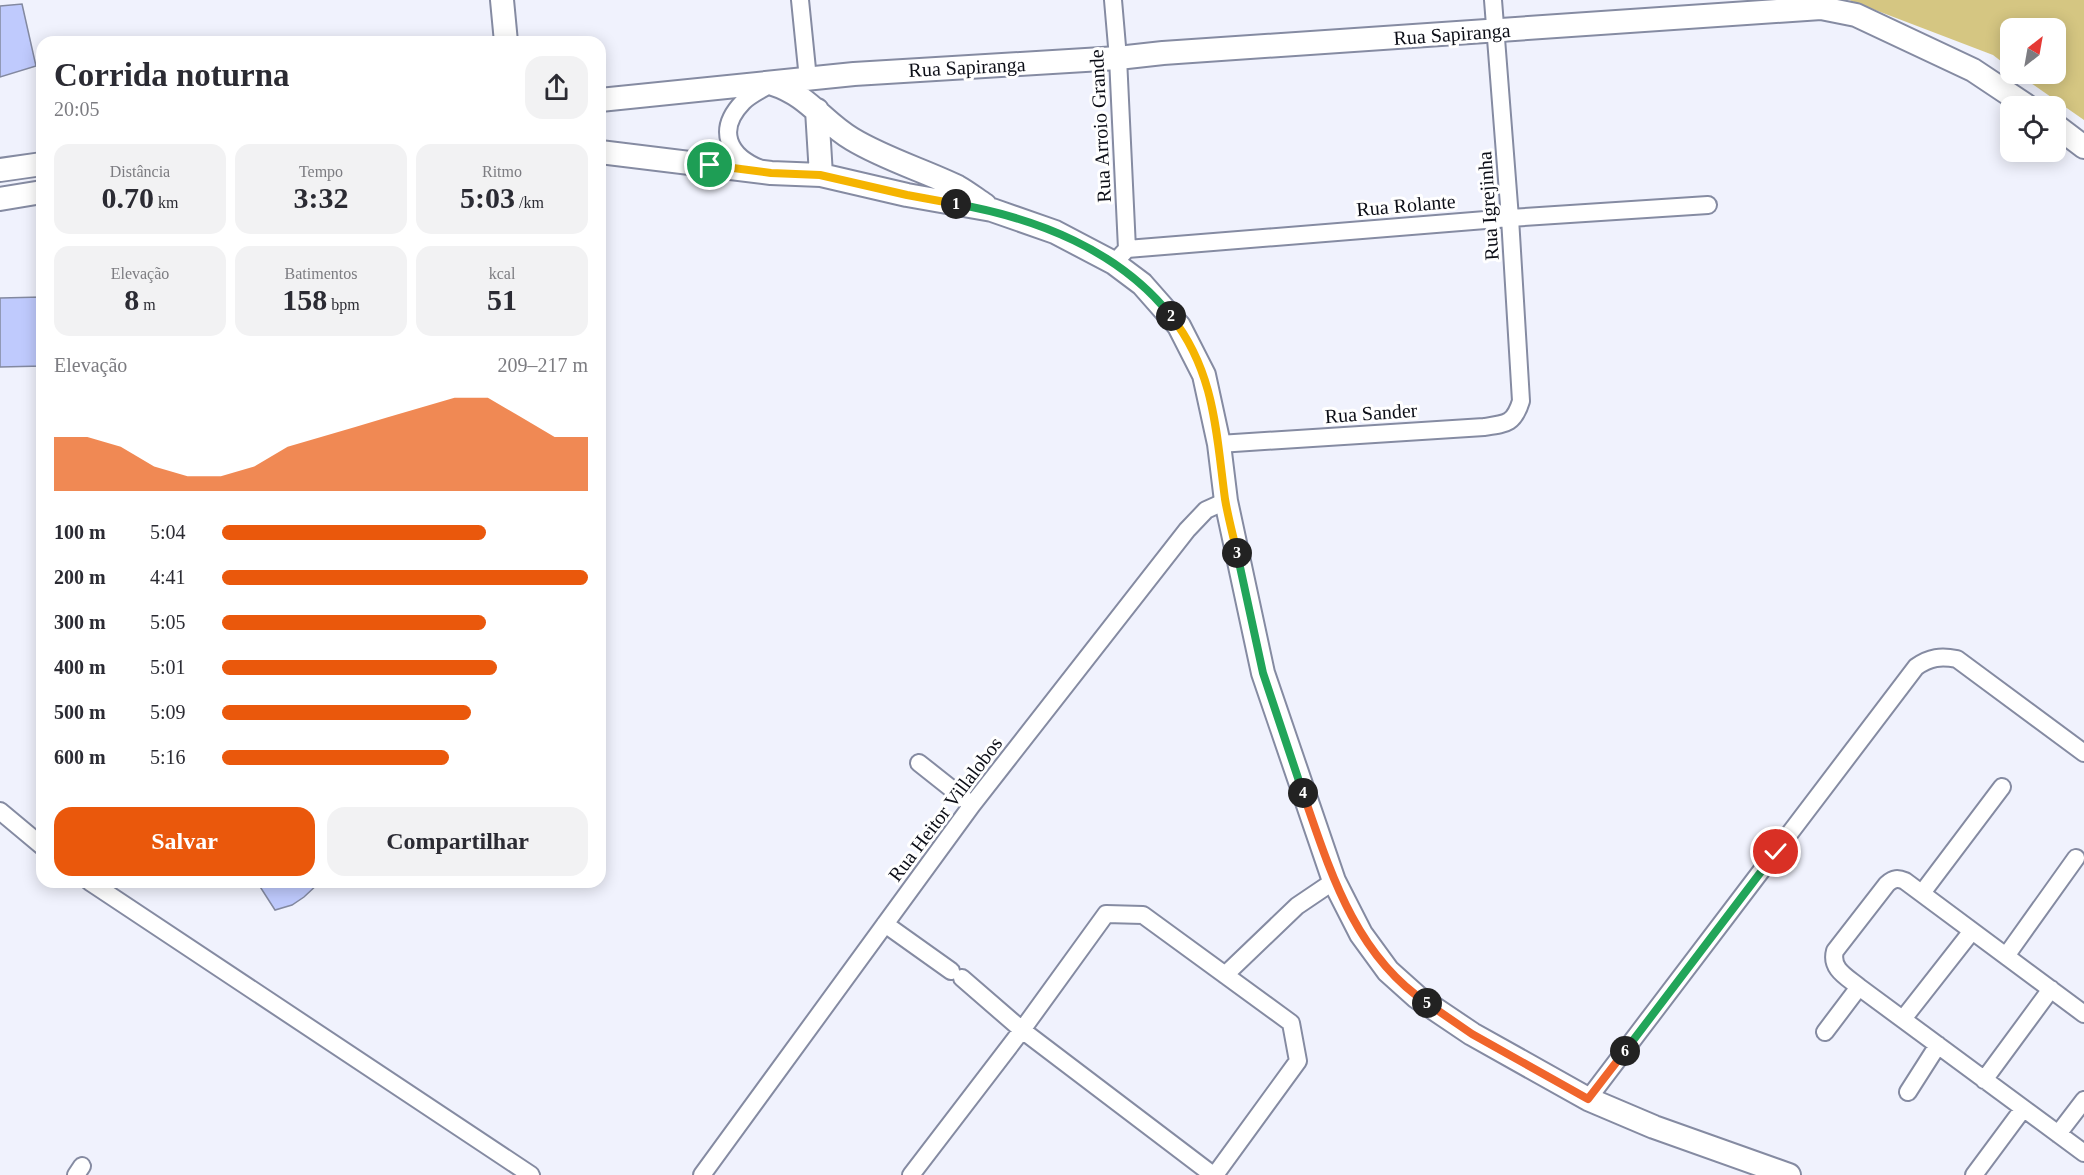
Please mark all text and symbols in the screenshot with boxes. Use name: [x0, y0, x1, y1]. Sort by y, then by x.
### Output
north arrow: [2000, 18, 2066, 84]
map controls: [2000, 18, 2066, 162]
street label: Rua Sapiranga: [1393, 19, 1511, 50]
street label: Rua Arroio Grande: [1085, 49, 1115, 203]
street label: Rua Sapiranga: [908, 53, 1026, 82]
button: share: [525, 56, 588, 119]
text: Corrida noturna: [54, 57, 290, 93]
button: locate: [2000, 96, 2066, 162]
text: 20:05: [54, 98, 100, 120]
pin: [684, 139, 735, 190]
icon: arrive: [693, 148, 726, 181]
street label: Rua Igrejinha: [1473, 150, 1504, 261]
text: Distância: [110, 163, 170, 180]
text: Tempo: [299, 163, 343, 180]
text: Ritmo: [482, 163, 522, 180]
text: 0.70: [102, 181, 154, 214]
text: 3:32: [294, 181, 349, 214]
text: 5:03: [460, 181, 515, 214]
pin: 1: [941, 189, 971, 219]
street label: Rua Rolante: [1356, 190, 1457, 220]
text: km: [154, 194, 178, 211]
text: /km: [515, 194, 544, 211]
text: 1: [952, 195, 960, 212]
text: Elevação: [111, 265, 169, 282]
text: Batimentos: [285, 265, 357, 282]
text: kcal: [489, 265, 515, 282]
text: 8: [124, 283, 139, 316]
text: 158: [282, 283, 327, 316]
text: 51: [487, 283, 517, 316]
text: m: [139, 296, 156, 313]
text: bpm: [327, 296, 360, 313]
pin: 2: [1156, 301, 1186, 331]
text: 2: [1167, 307, 1175, 324]
text: Elevação: [54, 354, 127, 376]
text: 209–217 m: [497, 354, 588, 376]
street label: Rua Sander: [1324, 399, 1418, 427]
text: 100 m: [54, 521, 106, 543]
text: 5:04: [150, 521, 186, 543]
pin: 3: [1222, 538, 1252, 568]
text: 3: [1233, 544, 1241, 561]
text: 200 m: [54, 566, 106, 588]
text: 4:41: [150, 566, 186, 588]
text: 300 m: [54, 611, 106, 633]
text: 5:05: [150, 611, 186, 633]
text: 400 m: [54, 656, 106, 678]
text: 5:01: [150, 656, 186, 678]
text: 500 m: [54, 701, 106, 723]
text: 5:09: [150, 701, 186, 723]
street label: Rua Heitor Villalobos: [884, 732, 1007, 886]
text: 600 m: [54, 746, 106, 768]
text: 5:16: [150, 746, 186, 768]
pin: 4: [1288, 778, 1318, 808]
text: 4: [1299, 784, 1307, 801]
button: Salvar: [54, 807, 315, 876]
button: Compartilhar: [327, 807, 588, 876]
pin: [1750, 826, 1801, 877]
icon: check: [1759, 835, 1792, 868]
pin: 5: [1412, 988, 1442, 1018]
text: 5: [1423, 994, 1431, 1011]
pin: 6: [1610, 1036, 1640, 1066]
text: 6: [1621, 1042, 1629, 1059]

